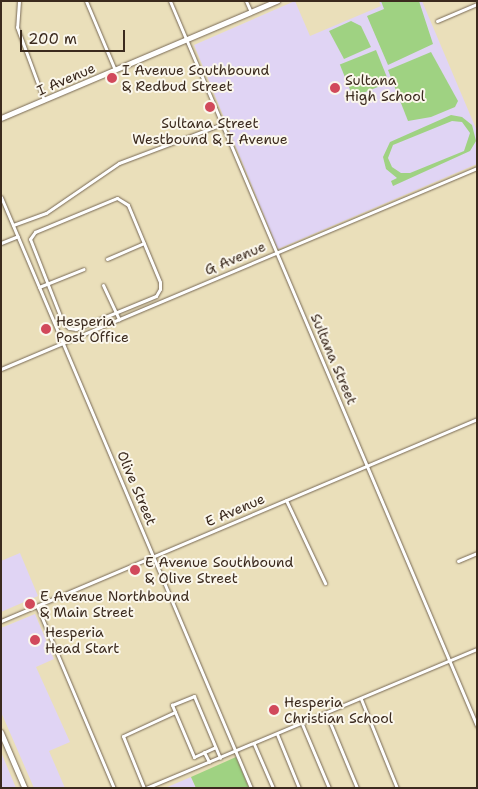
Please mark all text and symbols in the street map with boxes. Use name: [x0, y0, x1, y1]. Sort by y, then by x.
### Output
scale bar: [22, 20, 128, 52]
text: 200 m: [28, 29, 77, 49]
street label: I Avenue: [34, 59, 98, 99]
place label: I Avenue Southbound & Redbud Street: [122, 62, 269, 94]
marker: I Avenue Southbound & Redbud Street: [106, 72, 118, 84]
place label: Sultana High School: [345, 72, 425, 104]
marker: Sultana High School: [329, 82, 341, 94]
marker: Sultana Street Westbound & I Avenue: [204, 101, 216, 113]
place label: Sultana Street Westbound & I Avenue: [132, 115, 288, 148]
street label: G Avenue: [202, 238, 268, 278]
street label: Sultana Street: [307, 311, 361, 407]
place label: Hesperia Post Office: [56, 313, 129, 346]
marker: Hesperia Post Office: [40, 323, 52, 335]
street label: Olive Street: [114, 448, 160, 528]
street label: E Avenue: [203, 490, 267, 530]
place label: E Avenue Southbound & Olive Street: [145, 554, 293, 586]
marker: E Avenue Southbound & Olive Street: [129, 564, 141, 576]
place label: E Avenue Northbound & Main Street: [40, 588, 189, 620]
marker: E Avenue Northbound & Main Street: [24, 598, 36, 610]
place label: Hesperia Head Start: [45, 624, 119, 656]
marker: Hesperia Head Start: [29, 634, 41, 646]
place label: Hesperia Christian School: [284, 694, 393, 726]
marker: Hesperia Christian School: [268, 704, 280, 716]

